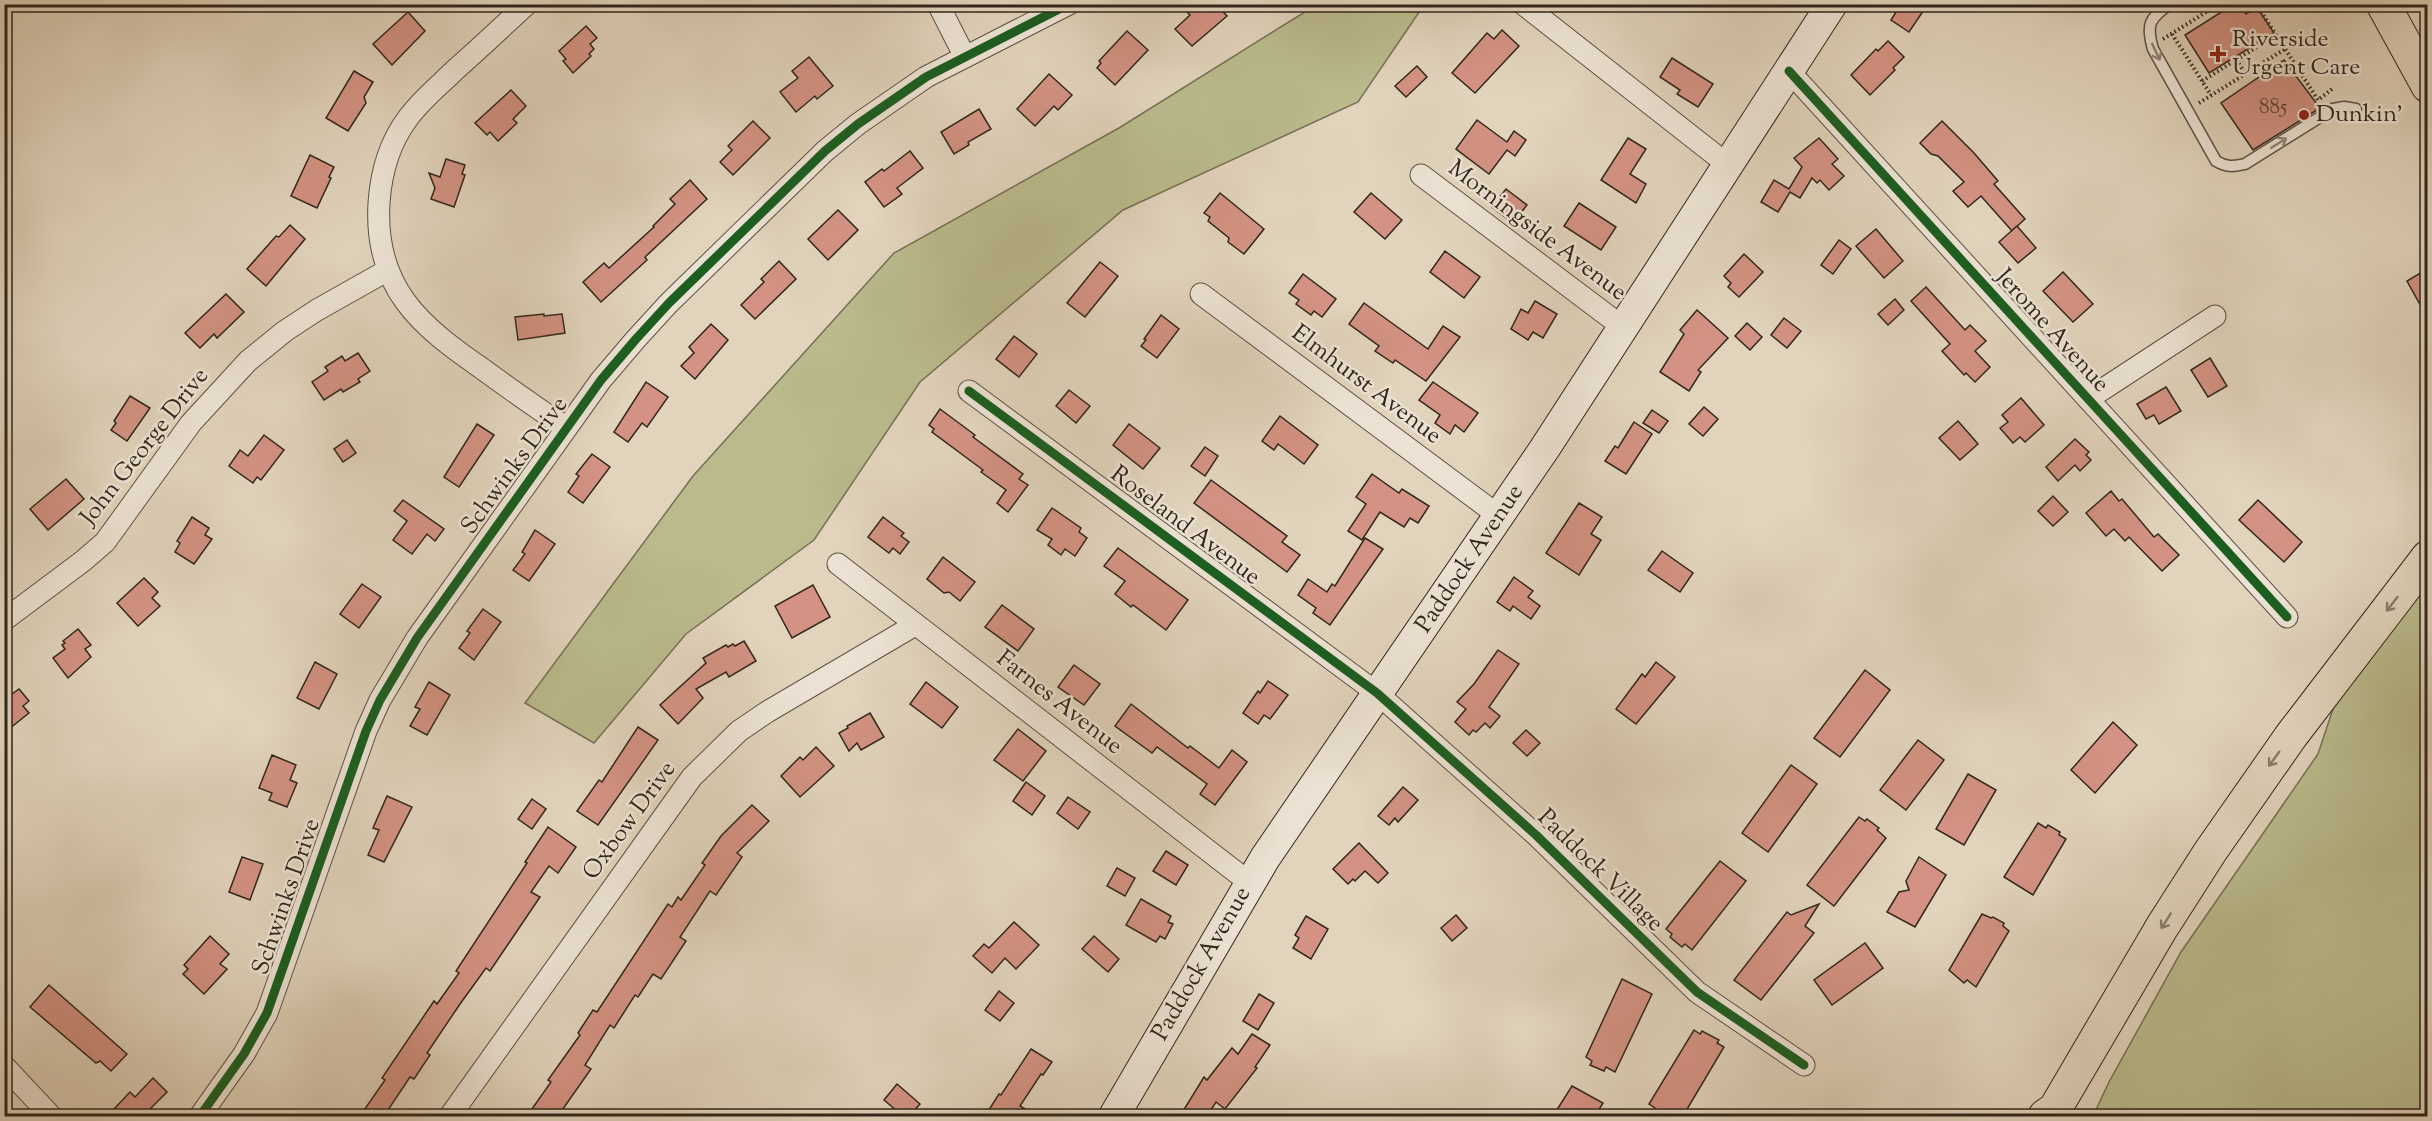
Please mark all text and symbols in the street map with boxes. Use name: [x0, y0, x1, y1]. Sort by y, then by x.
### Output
place label: Riverside Urgent Care: [2232, 23, 2361, 85]
one-way arrow: [2150, 43, 2162, 61]
marker: Riverside Urgent Care: [2209, 45, 2227, 63]
house number: 885: [2259, 93, 2287, 123]
place label: Dunkin': [2316, 98, 2403, 132]
marker: Dunkin': [2297, 108, 2311, 122]
one-way arrow: [2270, 137, 2287, 149]
street label: Morningside Avenue: [1440, 152, 1634, 310]
street label: Jerome Avenue: [1986, 260, 2117, 400]
street label: Elmhurst Avenue: [1284, 317, 1448, 453]
street label: John George Drive: [71, 361, 217, 535]
street label: Schwinks Drive: [453, 390, 577, 542]
street label: Roseland Avenue: [1103, 458, 1267, 594]
street label: Paddock Avenue: [1408, 478, 1532, 640]
one-way arrow: [2385, 595, 2398, 611]
street label: Farnes Avenue: [988, 643, 1130, 763]
one-way arrow: [2268, 751, 2280, 767]
street label: Oxbow Drive: [575, 755, 685, 887]
street label: Paddock Village: [1529, 802, 1671, 940]
street label: Schwinks Drive: [244, 814, 330, 980]
street label: Paddock Avenue: [1144, 881, 1260, 1047]
one-way arrow: [2159, 912, 2171, 929]

